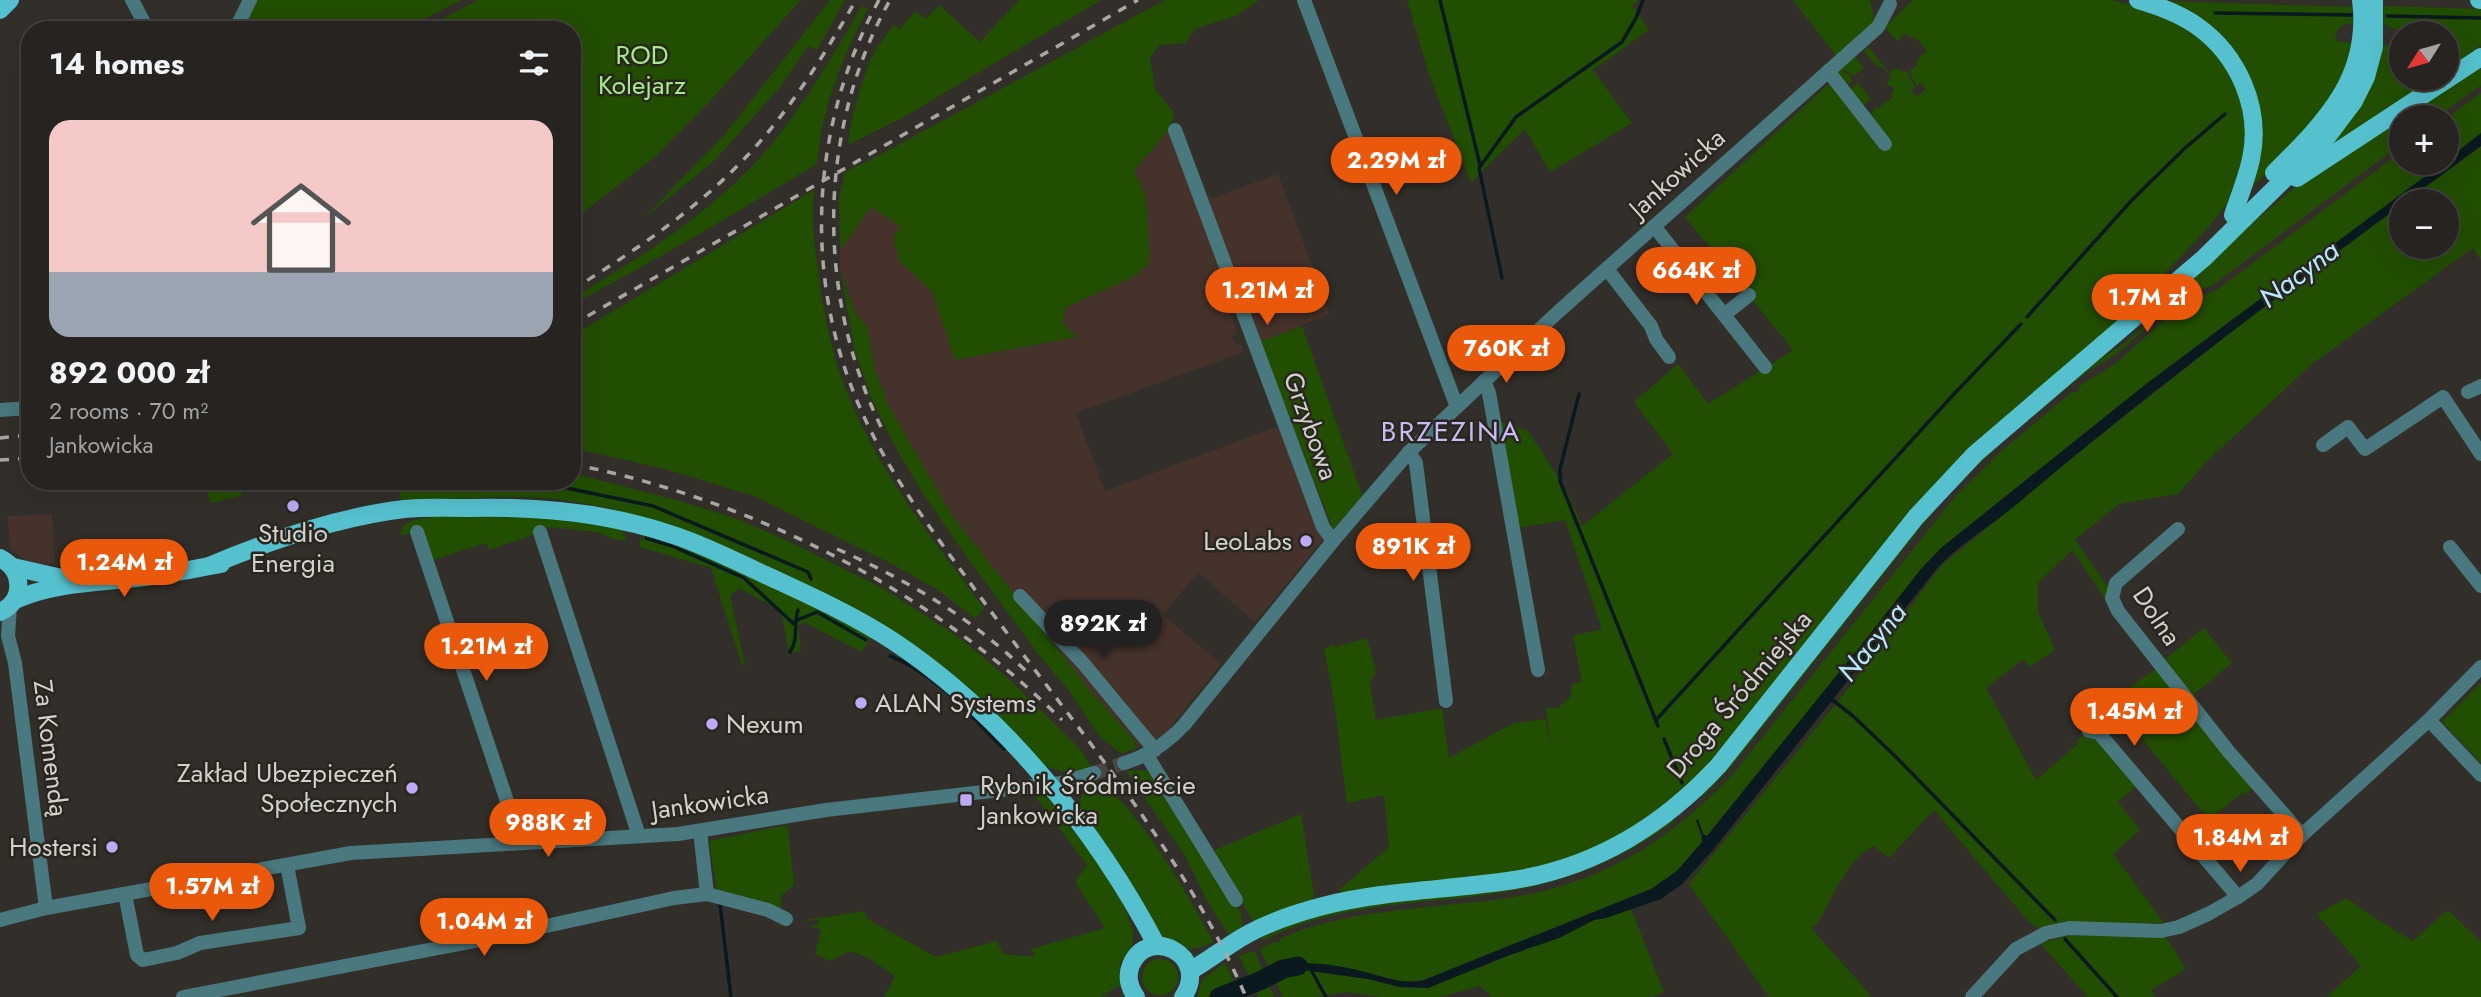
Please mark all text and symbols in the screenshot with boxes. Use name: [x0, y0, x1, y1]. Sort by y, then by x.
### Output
north arrow: [2389, 21, 2459, 91]
map controls: [2389, 21, 2459, 259]
park label: ROD Kolejarz: [598, 36, 686, 104]
text: 14 homes: [49, 42, 184, 85]
icon: filters: [515, 44, 553, 82]
button: +: [2389, 105, 2459, 175]
street label: Jankowicka: [1618, 119, 1734, 229]
pin: 2.29M zł: [1324, 138, 1468, 197]
text: 2.29M zł: [1347, 143, 1445, 177]
icon: home: [238, 165, 364, 291]
button: −: [2389, 189, 2459, 259]
water label: Nacyna: [2250, 230, 2348, 318]
pin: 664K zł: [1631, 247, 1761, 307]
text: 664K zł: [1652, 253, 1740, 287]
pin: 1.21M zł: [1195, 268, 1339, 327]
text: 1.21M zł: [1221, 273, 1313, 307]
pin: 1.7M zł: [2082, 274, 2212, 334]
text: 1.7M zł: [2108, 280, 2186, 314]
pin: 760K zł: [1441, 326, 1571, 385]
text: 760K zł: [1463, 331, 1549, 365]
text: 892 000 zł: [49, 351, 209, 394]
street label: Grzybowa: [1274, 367, 1348, 485]
text: 2 rooms · 70 m²: [49, 394, 208, 428]
district label: BRZEZINA: [1381, 411, 1521, 452]
text: Jankowicka: [49, 428, 153, 462]
marker: Studio Energia: [285, 498, 301, 514]
place label: Studio Energia: [251, 514, 335, 582]
place label: LeoLabs: [1203, 522, 1292, 560]
pin: 891K zł: [1348, 524, 1478, 583]
text: 891K zł: [1372, 529, 1454, 563]
marker: LeoLabs: [1298, 533, 1314, 549]
pin: 1.24M zł: [52, 540, 196, 599]
text: 1.24M zł: [76, 545, 172, 579]
street label: Dolna: [2123, 579, 2191, 653]
water label: Nacyna: [1827, 593, 1917, 690]
pin: 892K zł: [1038, 600, 1168, 660]
street label: Droga Śródmiejska: [1657, 602, 1821, 786]
text: 892K zł: [1060, 606, 1146, 640]
pin: 1.21M zł: [414, 624, 558, 683]
text: 1.21M zł: [440, 629, 532, 663]
street label: Za Komendą: [24, 678, 78, 819]
place label: ALAN Systems: [875, 684, 1036, 722]
pin: 1.45M zł: [2062, 688, 2206, 748]
text: 1.45M zł: [2086, 694, 2182, 728]
marker: ALAN Systems: [853, 695, 869, 711]
place label: Nexum: [726, 705, 804, 743]
marker: Nexum: [704, 716, 720, 732]
place label: Zakład Ubezpieczeń Społecznych: [177, 754, 398, 822]
place label: Rybnik Śródmieście Jankowicka: [977, 766, 1196, 834]
street label: Jankowicka: [646, 775, 771, 829]
marker: Zakład Ubezpieczeń Społecznych: [404, 780, 420, 796]
marker: Rybnik Śródmieście Jankowicka: [958, 792, 974, 808]
pin: 988K zł: [483, 800, 613, 859]
text: 988K zł: [505, 805, 591, 839]
pin: 1.84M zł: [2168, 814, 2312, 874]
text: 1.84M zł: [2192, 820, 2288, 854]
place label: Hostersi: [9, 828, 98, 866]
marker: Hostersi: [104, 839, 120, 855]
pin: 1.57M zł: [140, 864, 284, 923]
text: 1.57M zł: [165, 869, 259, 903]
pin: 1.04M zł: [412, 898, 556, 958]
text: 1.04M zł: [436, 904, 532, 938]

